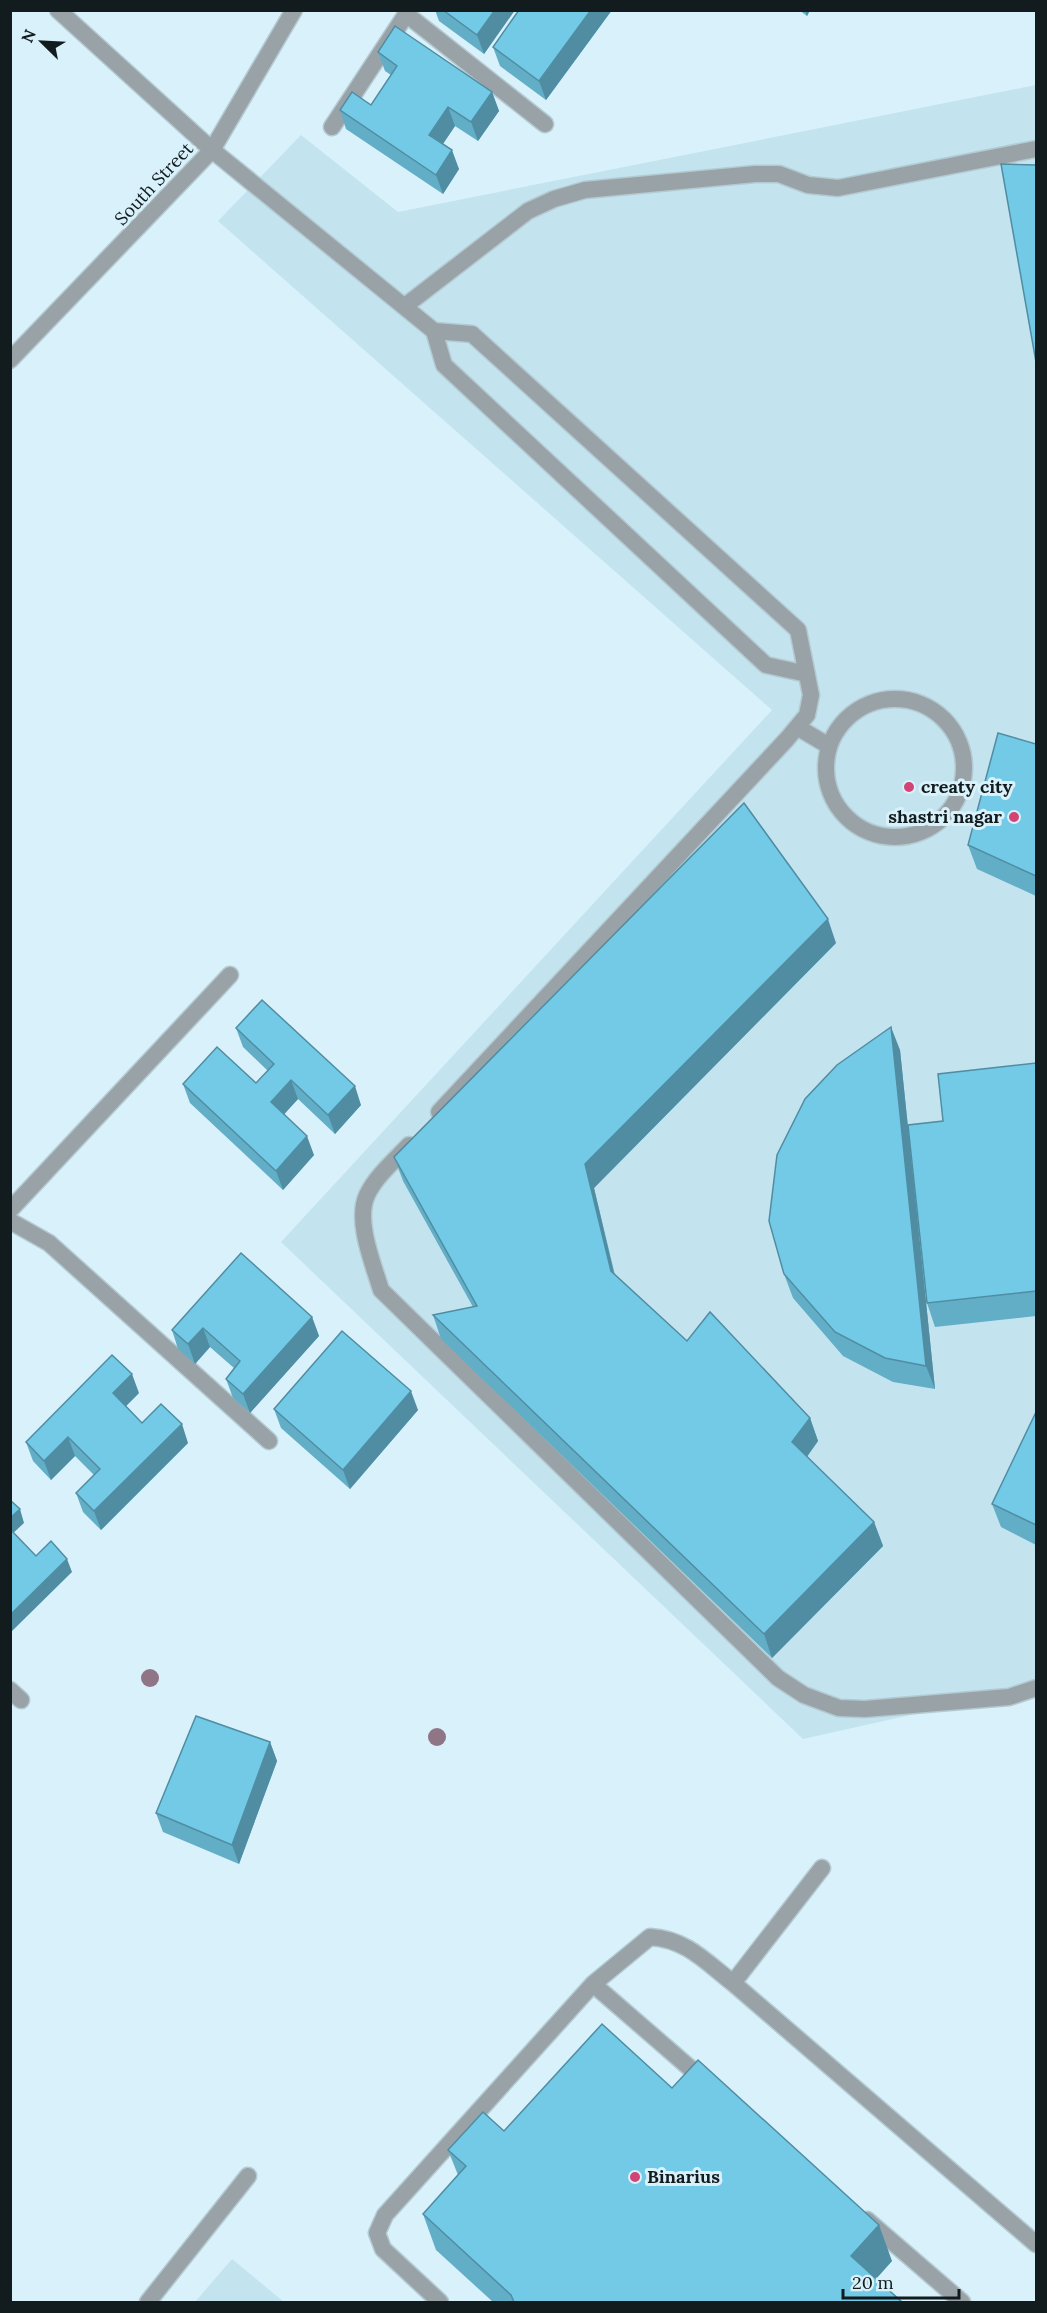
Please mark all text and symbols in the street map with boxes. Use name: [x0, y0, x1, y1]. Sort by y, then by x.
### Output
north arrow: [12, 12, 72, 72]
text: N: [17, 26, 40, 46]
street label: South Street: [109, 137, 198, 230]
place label: creaty city: [921, 775, 1013, 798]
marker: creaty city: [902, 780, 916, 794]
place label: shastri nagar: [888, 805, 1002, 828]
marker: shastri nagar: [1007, 810, 1021, 824]
place label: Binarius: [647, 2165, 720, 2188]
marker: Binarius: [628, 2170, 642, 2184]
scale bar: [843, 2262, 958, 2300]
text: 20 m: [852, 2271, 894, 2294]

